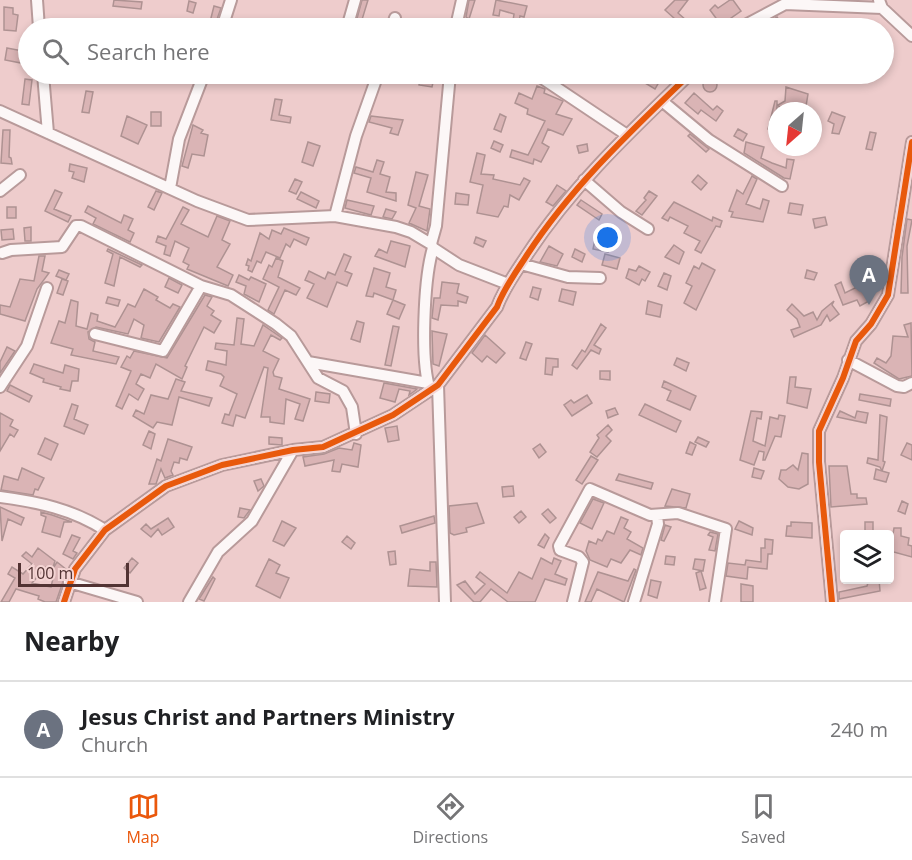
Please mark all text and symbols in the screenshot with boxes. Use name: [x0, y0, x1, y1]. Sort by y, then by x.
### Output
search box: [18, 18, 894, 84]
icon: search: [39, 35, 72, 68]
text: Search here: [87, 36, 210, 66]
north arrow: [768, 102, 822, 156]
your location: [593, 223, 622, 252]
pin: A: [850, 256, 888, 305]
map controls: [840, 530, 894, 584]
button: layers: [840, 530, 894, 584]
scale bar: [18, 560, 129, 588]
text: 100 m: [27, 562, 73, 584]
text: Nearby: [24, 623, 119, 659]
text: Jesus Christ and Partners Ministry: [81, 701, 454, 731]
text: A: [37, 716, 50, 743]
text: 240 m: [830, 716, 888, 743]
text: Church: [81, 731, 148, 758]
tab: Map: [126, 790, 160, 848]
tab: Directions: [412, 790, 488, 848]
tab: Saved: [741, 790, 786, 848]

